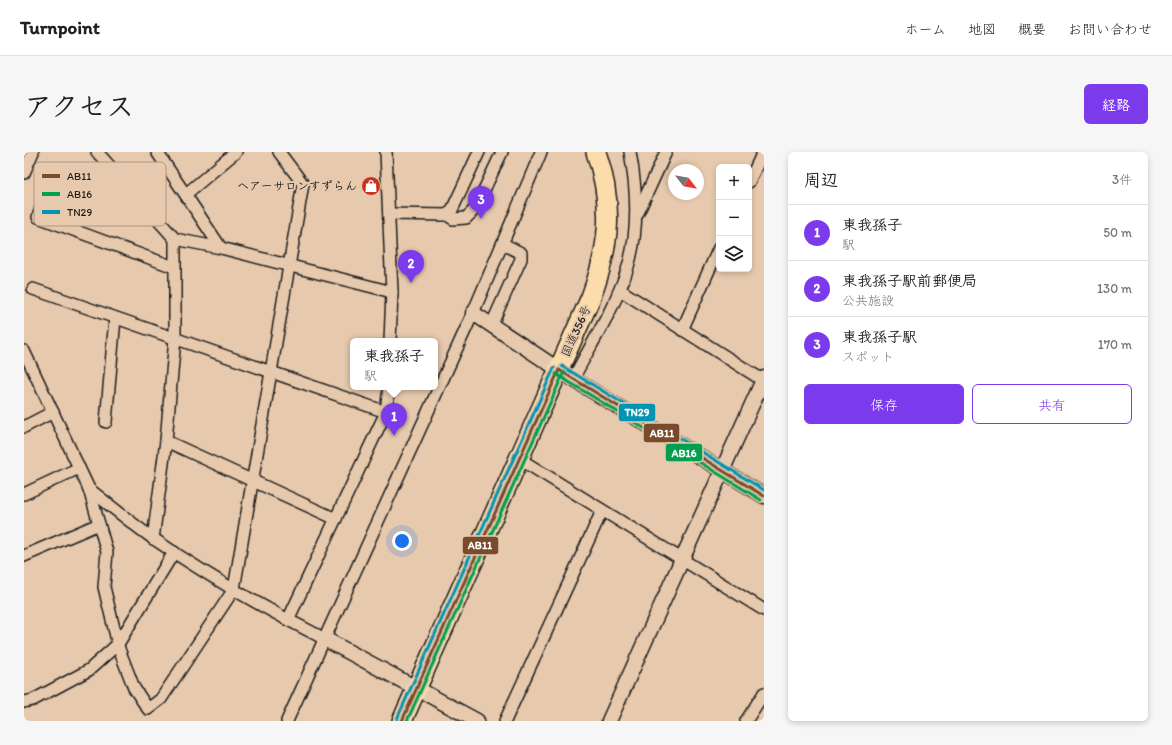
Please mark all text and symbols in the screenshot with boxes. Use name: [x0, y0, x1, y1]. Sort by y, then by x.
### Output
text: Turnpoint: [20, 16, 100, 39]
text: ホーム: [905, 21, 946, 38]
text: 地図: [968, 21, 996, 38]
text: 概要: [1018, 21, 1046, 38]
text: お問い合わせ: [1068, 21, 1152, 38]
button: 経路: [1084, 84, 1148, 124]
text: アクセス: [24, 89, 134, 123]
legend: [34, 162, 166, 226]
north arrow: [668, 164, 704, 200]
map controls: [716, 164, 752, 272]
button: +: [716, 164, 752, 200]
text: AB11: [67, 170, 91, 183]
text: 周辺: [804, 170, 838, 190]
text: 3件: [1112, 172, 1132, 187]
shop icon: ヘアーサロンすずらん: [360, 175, 382, 197]
place label: ヘアーサロンすずらん: [237, 179, 357, 193]
pin: 3: [468, 186, 494, 219]
text: AB16: [67, 188, 92, 201]
button: −: [716, 200, 752, 236]
text: TN29: [67, 206, 92, 219]
text: 東我孫子: [842, 216, 902, 234]
text: 1: [814, 225, 820, 240]
text: 50 m: [1103, 225, 1132, 240]
button: layers: [716, 236, 752, 272]
text: 駅: [842, 237, 855, 252]
pin: 2: [398, 250, 424, 283]
text: 東我孫子駅前郵便局: [842, 272, 977, 290]
text: 2: [814, 281, 820, 296]
text: 130 m: [1097, 281, 1132, 296]
text: 公共施設: [842, 293, 894, 308]
street label: 国道356号: [558, 303, 594, 359]
text: 東我孫子駅: [842, 328, 917, 346]
text: 3: [813, 337, 821, 352]
text: 170 m: [1098, 337, 1132, 352]
popup: [350, 338, 438, 390]
text: 東我孫子: [364, 347, 424, 365]
text: スポット: [842, 349, 894, 364]
text: 駅: [364, 368, 377, 383]
button: 保存: [804, 384, 964, 424]
button: 共有: [972, 384, 1132, 424]
pin: 1: [381, 403, 407, 436]
line badge: TN29: [618, 403, 656, 422]
text: TN29: [623, 406, 650, 419]
line badge: AB11: [643, 423, 680, 443]
text: AB11: [649, 427, 675, 440]
line badge: AB16: [665, 443, 703, 462]
text: AB16: [670, 447, 697, 460]
your location: [392, 531, 412, 551]
line badge: AB11: [462, 536, 499, 555]
text: AB11: [467, 539, 493, 552]

